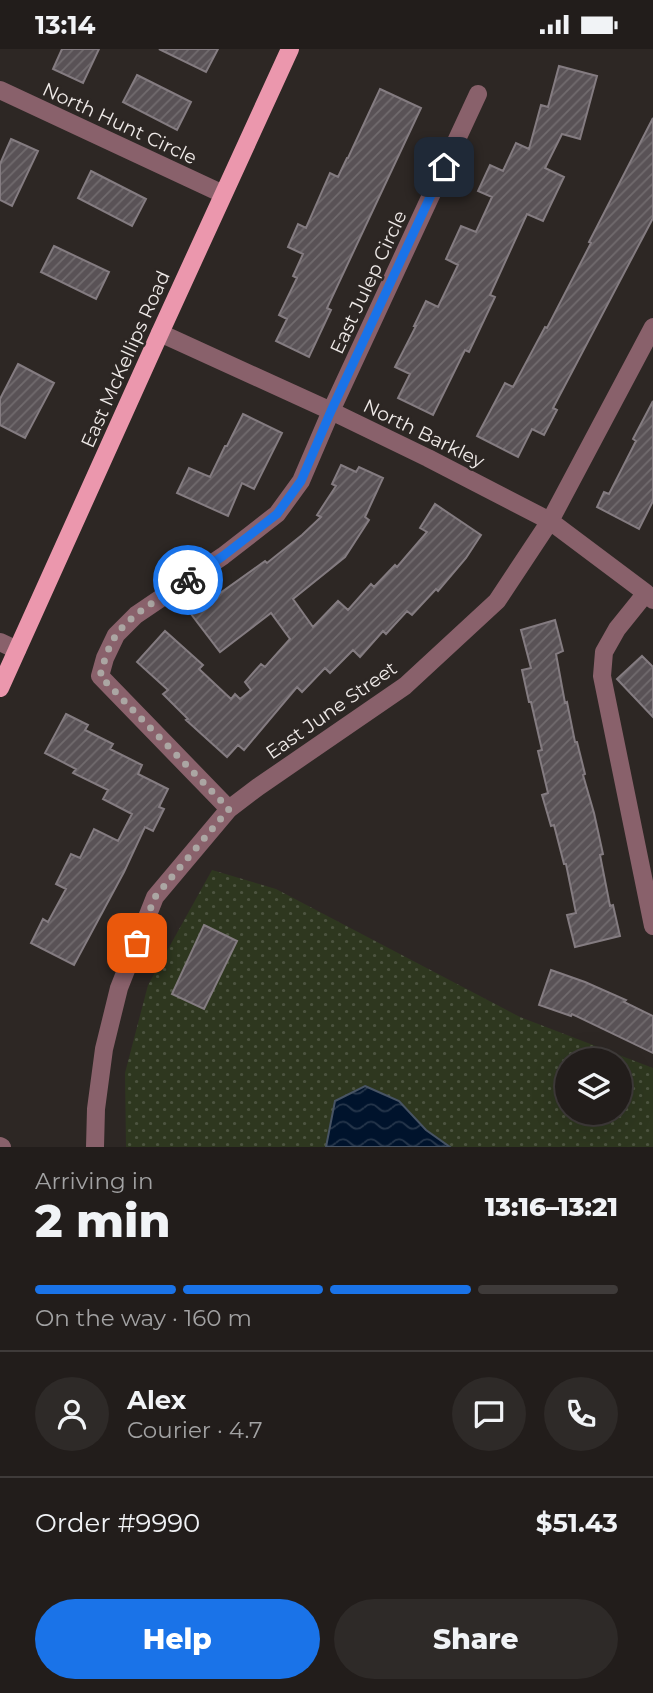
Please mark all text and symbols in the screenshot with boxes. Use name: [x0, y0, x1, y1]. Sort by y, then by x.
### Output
text: 13:14: [35, 9, 96, 41]
street label: North Hunt Circle: [39, 78, 201, 169]
pin: [414, 137, 474, 197]
icon: home: [425, 148, 463, 186]
street label: East Julep Circle: [325, 207, 412, 358]
street label: East McKellips Road: [76, 267, 175, 451]
street label: North Barkley: [359, 394, 489, 473]
courier: [153, 545, 223, 615]
icon: bike: [169, 561, 207, 599]
street label: East June Street: [261, 656, 402, 764]
pin: [107, 913, 167, 973]
icon: bag: [118, 924, 156, 962]
map controls: [555, 1048, 632, 1125]
button: layers: [555, 1048, 632, 1125]
text: Arriving in: [35, 1167, 154, 1195]
text: 13:16–13:21: [485, 1191, 618, 1223]
text: 2 min: [35, 1192, 170, 1249]
text: On the way · 160 m: [35, 1304, 252, 1332]
button: person: [35, 1377, 109, 1451]
button: chat: [452, 1377, 526, 1451]
button: phone: [544, 1377, 618, 1451]
text: Alex: [127, 1384, 186, 1416]
text: Courier · 4.7: [127, 1416, 263, 1444]
text: Order #9990: [35, 1507, 200, 1539]
text: $51.43: [536, 1507, 618, 1539]
button: Help: [35, 1599, 320, 1679]
button: Share: [334, 1599, 618, 1679]

